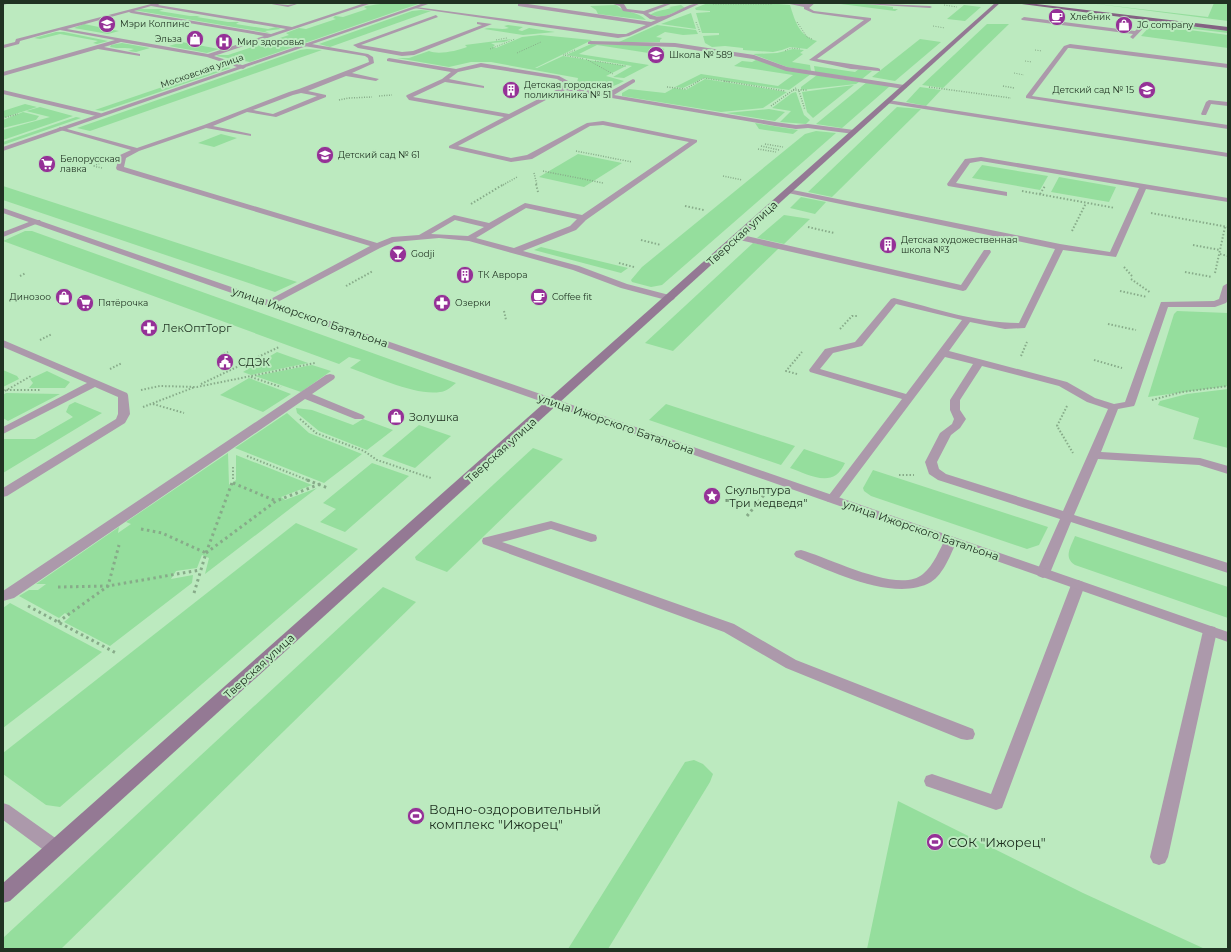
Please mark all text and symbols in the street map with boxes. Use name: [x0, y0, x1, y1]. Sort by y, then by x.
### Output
cafe icon: Хлебник: [1047, 7, 1067, 27]
place label: Хлебник: [1070, 11, 1111, 22]
school or university icon: Мэри Колпинс: [97, 14, 117, 34]
shop icon: JG company: [1114, 15, 1134, 35]
place label: Мэри Колпинс: [120, 18, 189, 29]
place label: JG company: [1136, 19, 1193, 30]
shop icon: Эльза: [185, 29, 205, 49]
hospital icon: Мир здоровья: [214, 32, 234, 52]
place label: Эльза: [155, 33, 182, 44]
place label: Мир здоровья: [237, 36, 304, 47]
school or university icon: Школа № 589: [646, 45, 666, 65]
place label: Школа № 589: [669, 49, 733, 60]
street label: Московская улица: [159, 51, 245, 90]
place label: Детская городская поликлиника № 51: [524, 79, 612, 100]
building icon: Детская городская поликлиника № 51: [501, 80, 521, 100]
school or university icon: Детский сад № 15: [1137, 80, 1157, 100]
place label: Детский сад № 15: [1053, 84, 1134, 95]
school or university icon: Детский сад № 61: [315, 145, 335, 165]
place label: Детский сад № 61: [338, 149, 420, 160]
place label: Белорусская лавка: [60, 153, 120, 174]
supermarket icon: Белорусская лавка: [37, 154, 57, 174]
street label: Тверская улица: [704, 198, 780, 268]
place label: Детская художественная школа №3: [901, 234, 1017, 255]
building icon: Детская художественная школа №3: [878, 235, 898, 255]
bar icon: Godji: [388, 244, 408, 264]
place label: Godji: [411, 248, 435, 259]
building icon: ТК Аврора: [455, 265, 475, 285]
place label: ТК Аврора: [478, 269, 527, 280]
street label: улица Ижорского Батальона: [229, 283, 390, 350]
shop icon: Динозоо: [54, 287, 74, 307]
cafe icon: Coffee fit: [529, 287, 549, 307]
place label: Динозоо: [10, 291, 51, 302]
place label: Coffee fit: [552, 291, 593, 302]
supermarket icon: Пятёрочка: [75, 293, 95, 313]
pharmacy icon: Озерки: [432, 293, 452, 313]
place label: Пятёрочка: [98, 297, 148, 308]
place label: Озерки: [455, 297, 491, 308]
pharmacy icon: ЛекОптТорг: [139, 318, 159, 338]
place label: ЛекОптТорг: [162, 321, 232, 335]
public building icon: СДЭК: [215, 352, 235, 372]
place label: СДЭК: [238, 355, 270, 369]
street label: улица Ижорского Батальона: [535, 390, 696, 457]
shop icon: Золушка: [386, 407, 406, 427]
place label: Золушка: [409, 410, 459, 424]
street label: Тверская улица: [463, 415, 539, 485]
place label: Скульптура "Три медведя": [725, 483, 807, 510]
place icon: Скульптура "Три медведя": [702, 486, 722, 506]
street label: улица Ижорского Батальона: [840, 496, 1001, 563]
street label: Тверская улица: [221, 631, 297, 701]
place label: Водно-оздоровительный комплекс "Ижорец": [429, 801, 601, 832]
sports icon: Водно-оздоровительный комплекс "Ижорец": [406, 806, 426, 826]
sports icon: СОК "Ижорец": [925, 832, 945, 852]
place label: СОК "Ижорец": [948, 834, 1046, 850]

